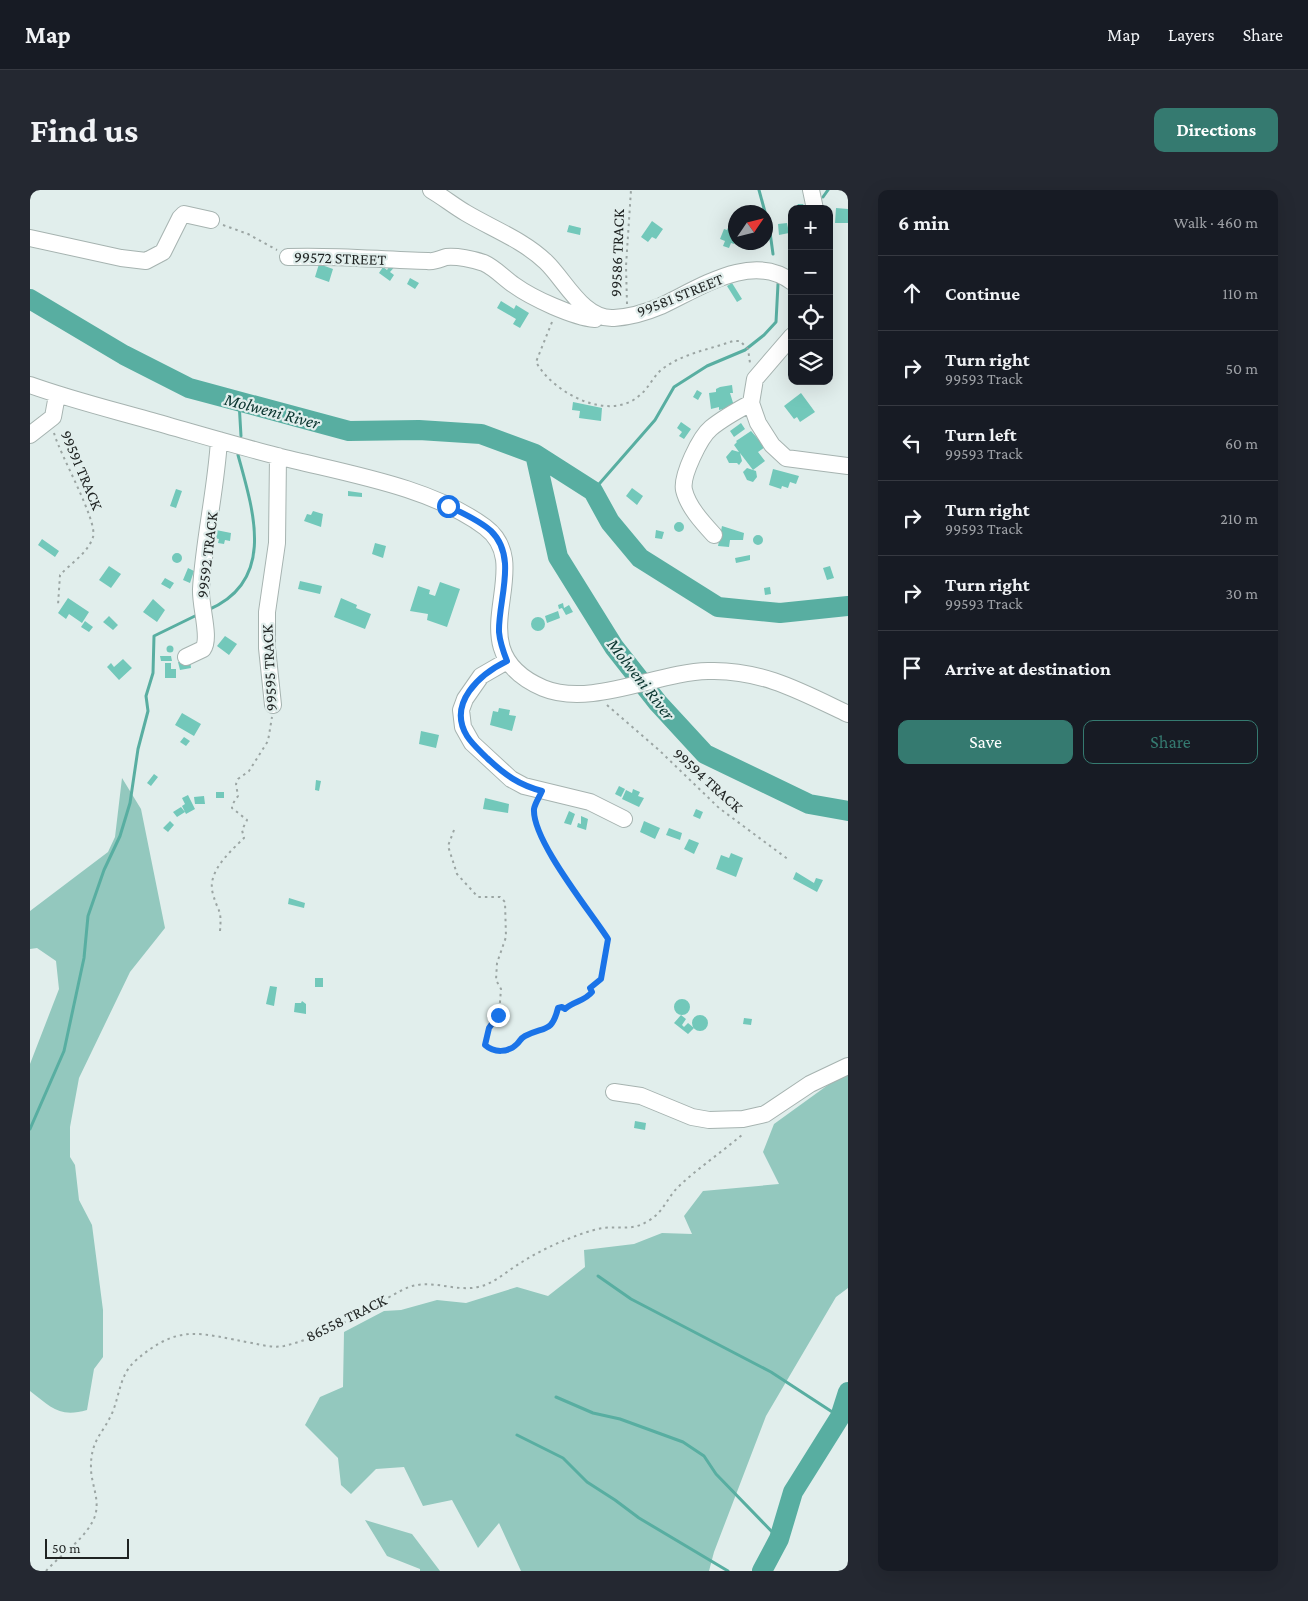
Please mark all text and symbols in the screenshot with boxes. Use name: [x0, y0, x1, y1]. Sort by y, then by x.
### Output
text: Map: [25, 21, 71, 48]
text: Map: [1107, 25, 1140, 45]
text: Layers: [1168, 25, 1215, 45]
text: Share: [1243, 25, 1283, 45]
button: Directions: [1154, 108, 1278, 152]
text: Find us: [30, 111, 138, 150]
north arrow: [728, 205, 773, 250]
map controls: [788, 205, 833, 385]
button: +: [788, 205, 833, 250]
street label: 99586 TRACK: [607, 208, 627, 297]
text: 6 min: [898, 211, 949, 235]
text: Walk · 460 m: [1174, 214, 1258, 231]
street label: 99572 STREET: [294, 248, 387, 268]
button: −: [788, 250, 833, 295]
street label: 99581 STREET: [634, 270, 726, 320]
icon: ahead: [898, 279, 926, 307]
text: Continue: [945, 283, 1020, 304]
text: 110 m: [1222, 285, 1258, 302]
button: locate: [788, 295, 833, 340]
button: layers: [788, 340, 833, 385]
text: Turn right: [945, 349, 1030, 370]
icon: right: [898, 354, 926, 382]
text: 50 m: [1226, 360, 1258, 377]
text: 99593 Track: [945, 370, 1023, 387]
water label: Molweni River: [221, 388, 323, 434]
text: Turn left: [945, 424, 1017, 445]
street label: 99591 TRACK: [58, 428, 107, 513]
icon: left: [898, 429, 926, 457]
text: 60 m: [1225, 435, 1258, 452]
text: 99593 Track: [945, 445, 1023, 462]
route start: [437, 495, 460, 518]
text: Turn right: [945, 499, 1030, 520]
icon: right: [898, 504, 926, 532]
street label: 99592 TRACK: [193, 510, 221, 599]
text: 210 m: [1220, 510, 1258, 527]
text: 99593 Track: [945, 520, 1023, 537]
text: Turn right: [945, 574, 1030, 595]
icon: right: [898, 579, 926, 607]
text: 30 m: [1226, 585, 1258, 602]
text: 99593 Track: [945, 595, 1023, 612]
street label: 99595 TRACK: [258, 623, 280, 712]
water label: Molweni River: [602, 634, 679, 724]
icon: arrive: [898, 654, 926, 682]
text: Arrive at destination: [945, 658, 1111, 679]
button: Save: [898, 720, 1073, 764]
button: Share: [1083, 720, 1258, 764]
street label: 99594 TRACK: [670, 744, 747, 816]
route end: [487, 1004, 510, 1027]
street label: 86558 TRACK: [303, 1291, 390, 1345]
scale bar: [45, 1536, 129, 1559]
text: 50 m: [52, 1540, 80, 1556]

